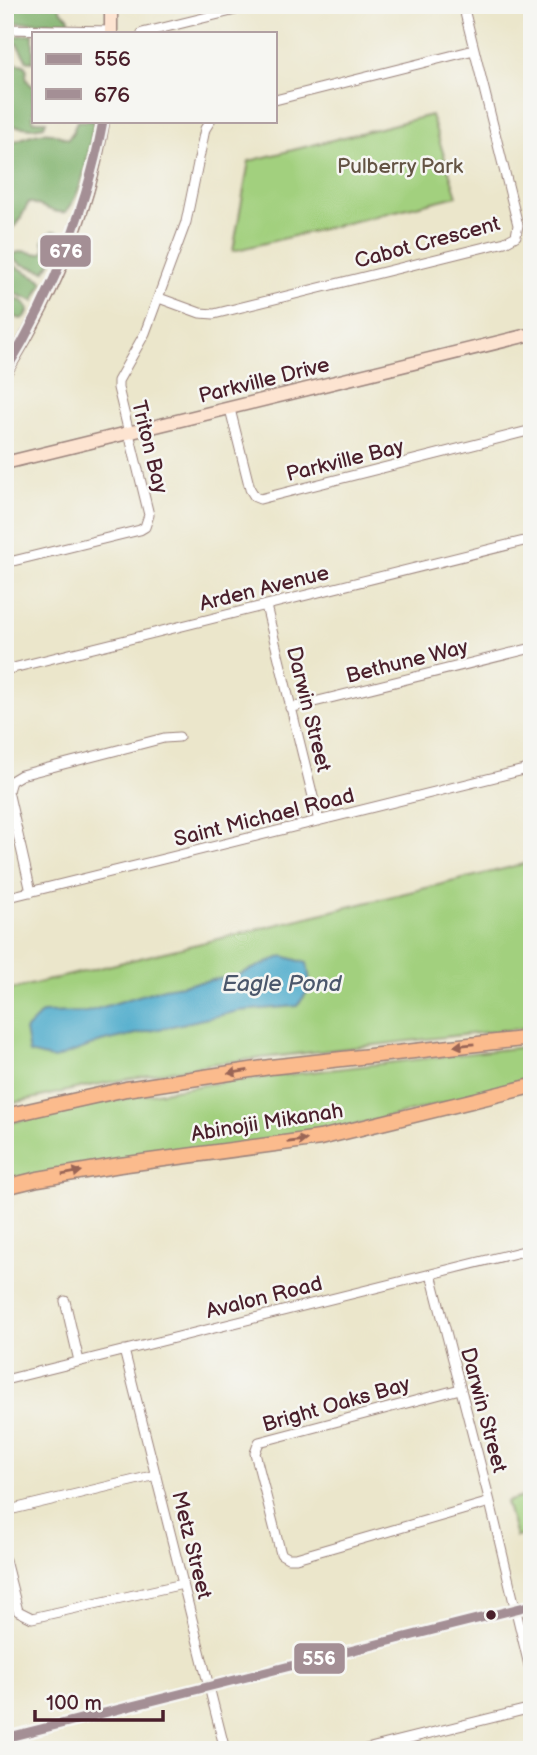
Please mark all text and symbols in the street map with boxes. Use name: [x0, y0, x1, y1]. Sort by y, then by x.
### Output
legend: [32, 32, 276, 122]
text: 556: [94, 47, 131, 72]
text: 676: [94, 83, 130, 108]
park label: Pulberry Park: [337, 154, 464, 179]
street label: Cabot Crescent: [352, 211, 503, 274]
line badge: 676: [39, 234, 92, 268]
text: 676: [49, 241, 83, 264]
street label: Parkville Drive: [196, 352, 332, 409]
street label: Triton Bay: [126, 398, 173, 497]
street label: Parkville Bay: [284, 434, 407, 487]
street label: Arden Avenue: [197, 560, 331, 617]
street label: Bethune Way: [343, 634, 471, 689]
street label: Darwin Street: [281, 644, 336, 775]
street label: Saint Michael Road: [171, 783, 357, 852]
water label: Eagle Pond: [222, 970, 343, 998]
one-way arrow: [453, 1040, 475, 1051]
one-way arrow: [227, 1067, 249, 1078]
street label: Abinojii Mikanah: [189, 1098, 345, 1147]
one-way arrow: [286, 1136, 308, 1147]
one-way arrow: [61, 1167, 83, 1178]
street label: Avalon Road: [203, 1271, 325, 1324]
street label: Darwin Street: [455, 1345, 512, 1476]
street label: Bright Oaks Bay: [259, 1371, 413, 1438]
street label: Metz Street: [166, 1489, 217, 1602]
unlabelled marker: [484, 1608, 498, 1622]
line badge: 556: [293, 1642, 346, 1675]
text: 556: [302, 1648, 336, 1671]
scale bar: [35, 1678, 163, 1722]
text: 100 m: [46, 1691, 102, 1716]

